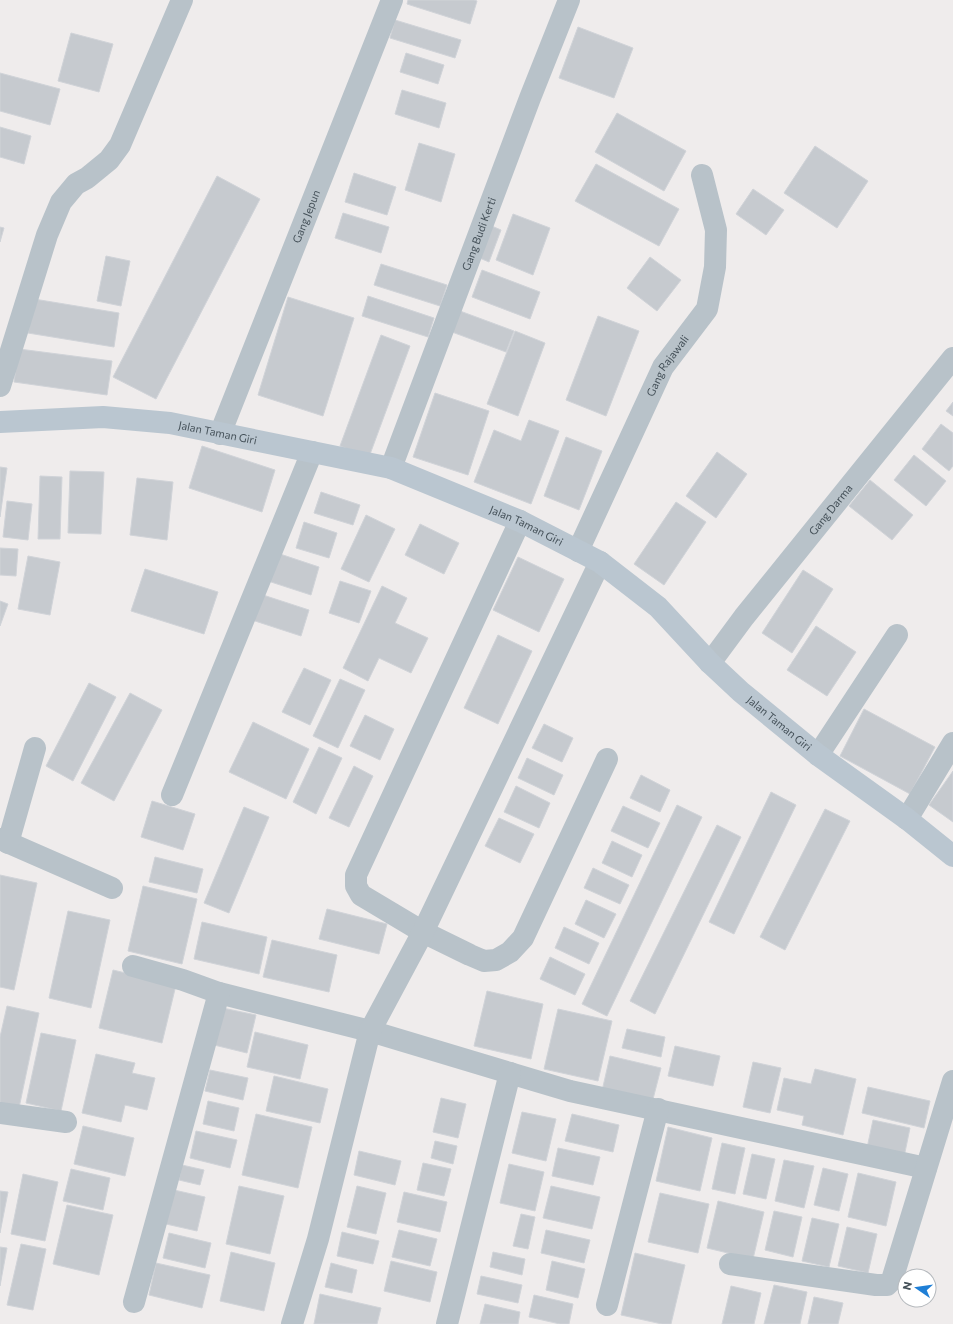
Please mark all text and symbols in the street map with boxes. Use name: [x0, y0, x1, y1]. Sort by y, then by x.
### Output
street label: Gang Jepun: [289, 188, 322, 245]
street label: Gang Budi Kerti: [459, 195, 498, 272]
street label: Gang Rajawali: [643, 332, 691, 398]
street label: Jalan Taman Giri: [177, 418, 258, 447]
street label: Gang Darma: [806, 481, 855, 538]
street label: Jalan Taman Giri: [487, 502, 566, 548]
street label: Jalan Taman Giri: [744, 693, 815, 753]
north arrow: [897, 1268, 937, 1308]
text: N: [900, 1280, 914, 1291]

